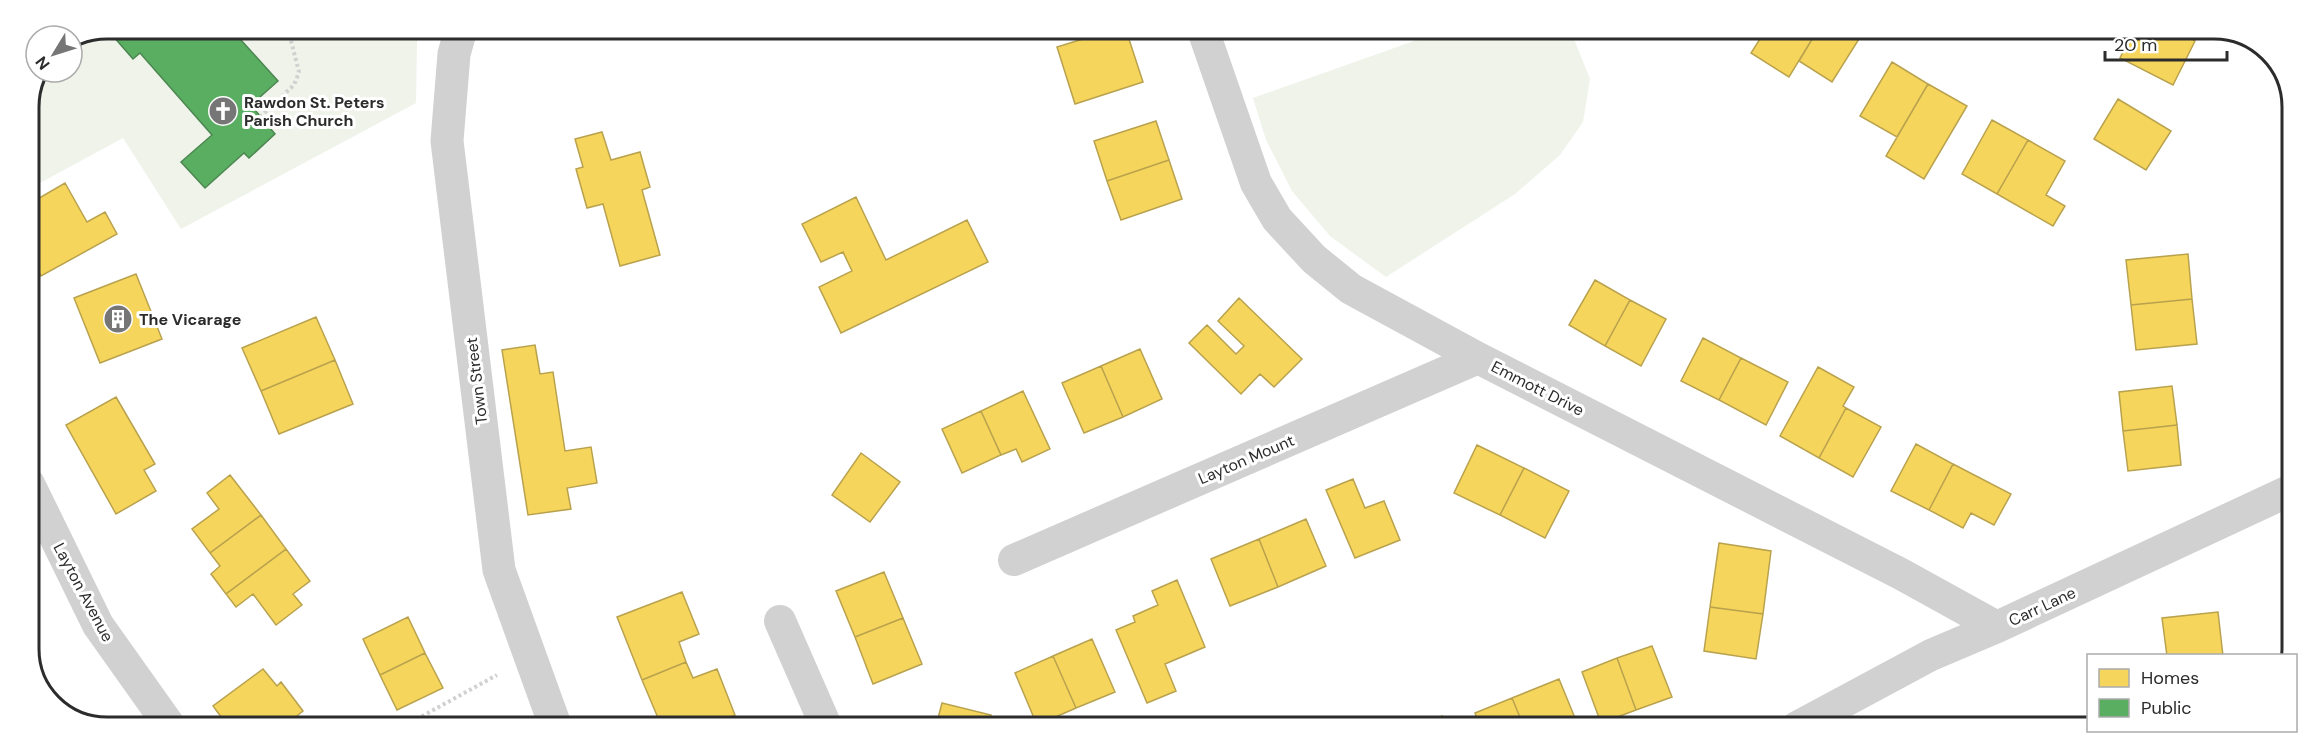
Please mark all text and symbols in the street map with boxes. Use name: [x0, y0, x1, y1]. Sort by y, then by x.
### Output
north arrow: [24, 24, 84, 84]
scale bar: [2105, 24, 2226, 62]
text: 20 m: [2114, 33, 2157, 57]
text: N: [31, 52, 54, 74]
place label: Rawdon St. Peters Parish Church: [244, 92, 385, 131]
church icon: Rawdon St. Peters Parish Church: [207, 95, 239, 127]
building icon: The Vicarage: [102, 303, 134, 335]
place label: The Vicarage: [139, 309, 241, 330]
street label: Town Street: [461, 336, 492, 426]
street label: Emmott Drive: [1488, 356, 1588, 421]
street label: Layton Mount: [1195, 430, 1297, 489]
street label: Layton Avenue: [49, 539, 118, 645]
street label: Carr Lane: [2005, 582, 2079, 631]
legend: [2087, 654, 2297, 732]
text: Homes: [2141, 666, 2199, 690]
text: Public: [2141, 696, 2192, 720]

